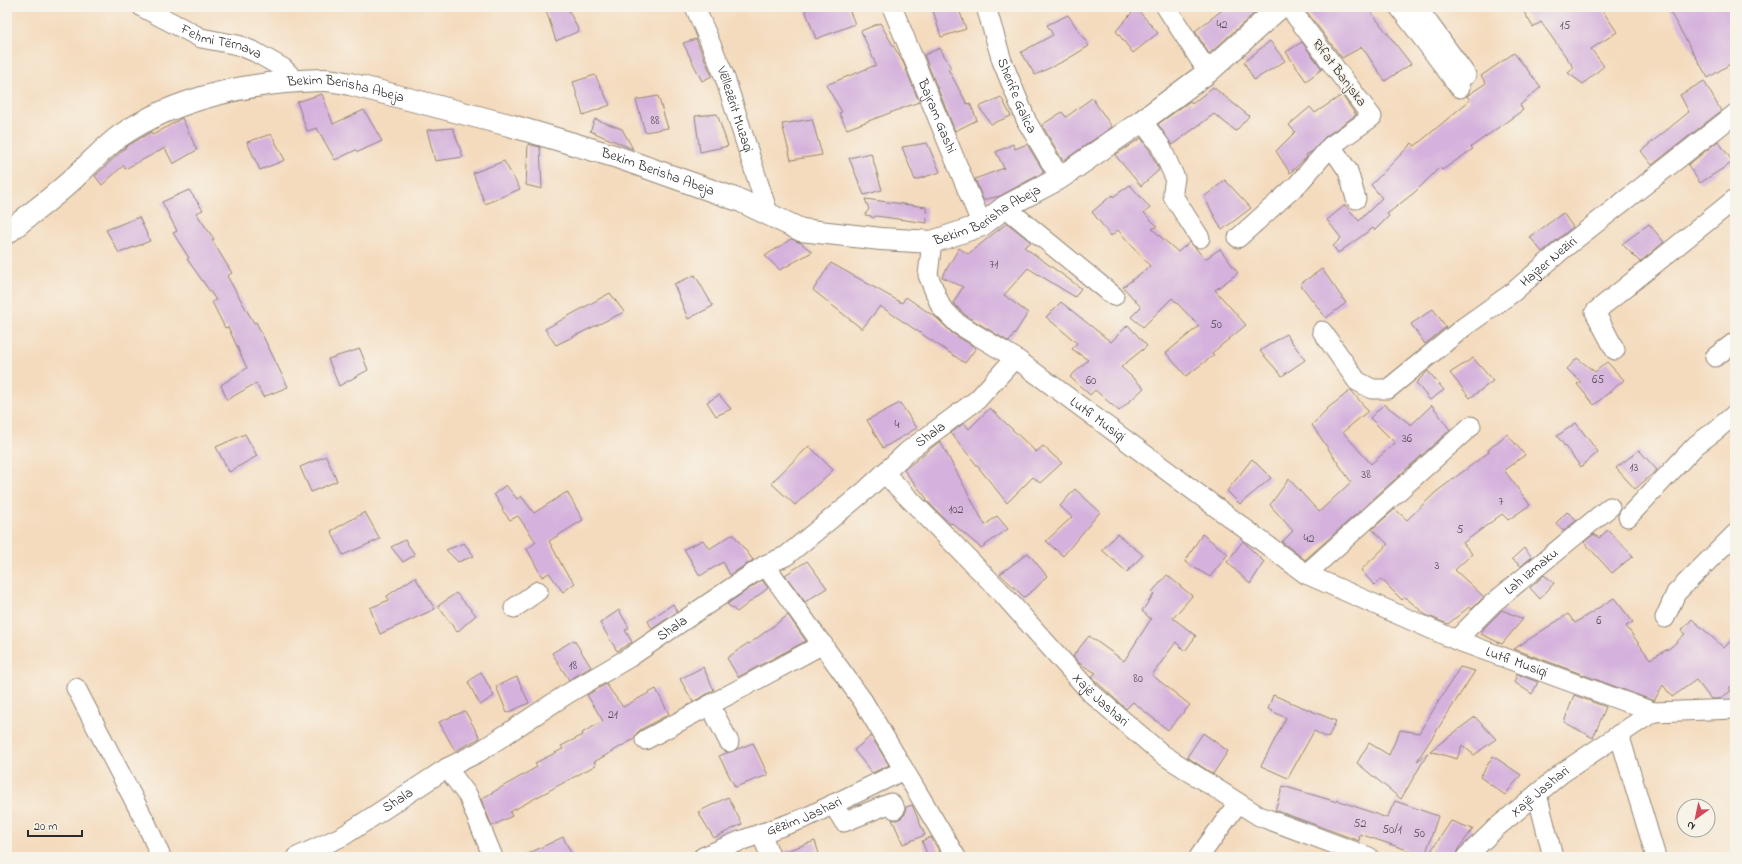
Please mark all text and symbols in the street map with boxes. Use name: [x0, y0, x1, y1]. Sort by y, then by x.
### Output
house number: 42: [1217, 16, 1227, 34]
house number: 15: [1560, 17, 1570, 35]
street label: Fehmi Tërnava: [176, 18, 266, 64]
street label: Rifat Banjska: [1307, 35, 1371, 111]
street label: Sherife Galica: [991, 55, 1042, 138]
street label: Vëllezërit Muzaqi: [711, 62, 759, 155]
street label: Bekim Berisha Abeja: [285, 69, 407, 108]
street label: Bajram Gashi: [912, 75, 962, 156]
house number: 88: [650, 112, 660, 130]
street label: Bekim Berisha Abeja: [598, 142, 717, 201]
street label: Bekim Berisha Abeja: [930, 180, 1044, 252]
street label: Hajzer Neziri: [1515, 231, 1582, 292]
house number: 71: [990, 256, 999, 274]
house number: 50: [1210, 316, 1222, 334]
house number: 65: [1592, 371, 1604, 389]
house number: 60: [1086, 372, 1096, 390]
street label: Lutfi Musiqi: [1065, 392, 1130, 447]
house number: 4: [895, 416, 900, 434]
street label: Shala: [911, 416, 950, 453]
house number: 36: [1402, 430, 1413, 448]
house number: 13: [1630, 459, 1638, 477]
house number: 38: [1361, 466, 1371, 484]
house number: 7: [1499, 493, 1504, 511]
house number: 102: [949, 501, 964, 519]
house number: 5: [1457, 521, 1464, 539]
house number: 42: [1304, 530, 1314, 548]
street label: Lah Izmaku: [1500, 543, 1563, 600]
house number: 3: [1435, 557, 1440, 575]
street label: Shala: [652, 610, 692, 646]
house number: 6: [1596, 612, 1602, 630]
street label: Lutfi Musiqi: [1483, 641, 1551, 683]
house number: 18: [569, 657, 578, 675]
street label: Xajë Jashari: [1067, 668, 1134, 732]
house number: 80: [1133, 670, 1143, 688]
house number: 21: [608, 706, 618, 724]
street label: Xajë Jashari: [1506, 760, 1573, 822]
street label: Shala: [378, 782, 417, 818]
street label: Gëzim Jashari: [763, 791, 846, 841]
north arrow: [1676, 798, 1716, 838]
scale bar: [28, 812, 82, 838]
house number: 52: [1354, 815, 1366, 833]
text: N: [1684, 817, 1699, 834]
text: 20 m: [34, 818, 57, 836]
house number: 50/1: [1382, 821, 1402, 839]
house number: 50: [1413, 825, 1425, 843]

